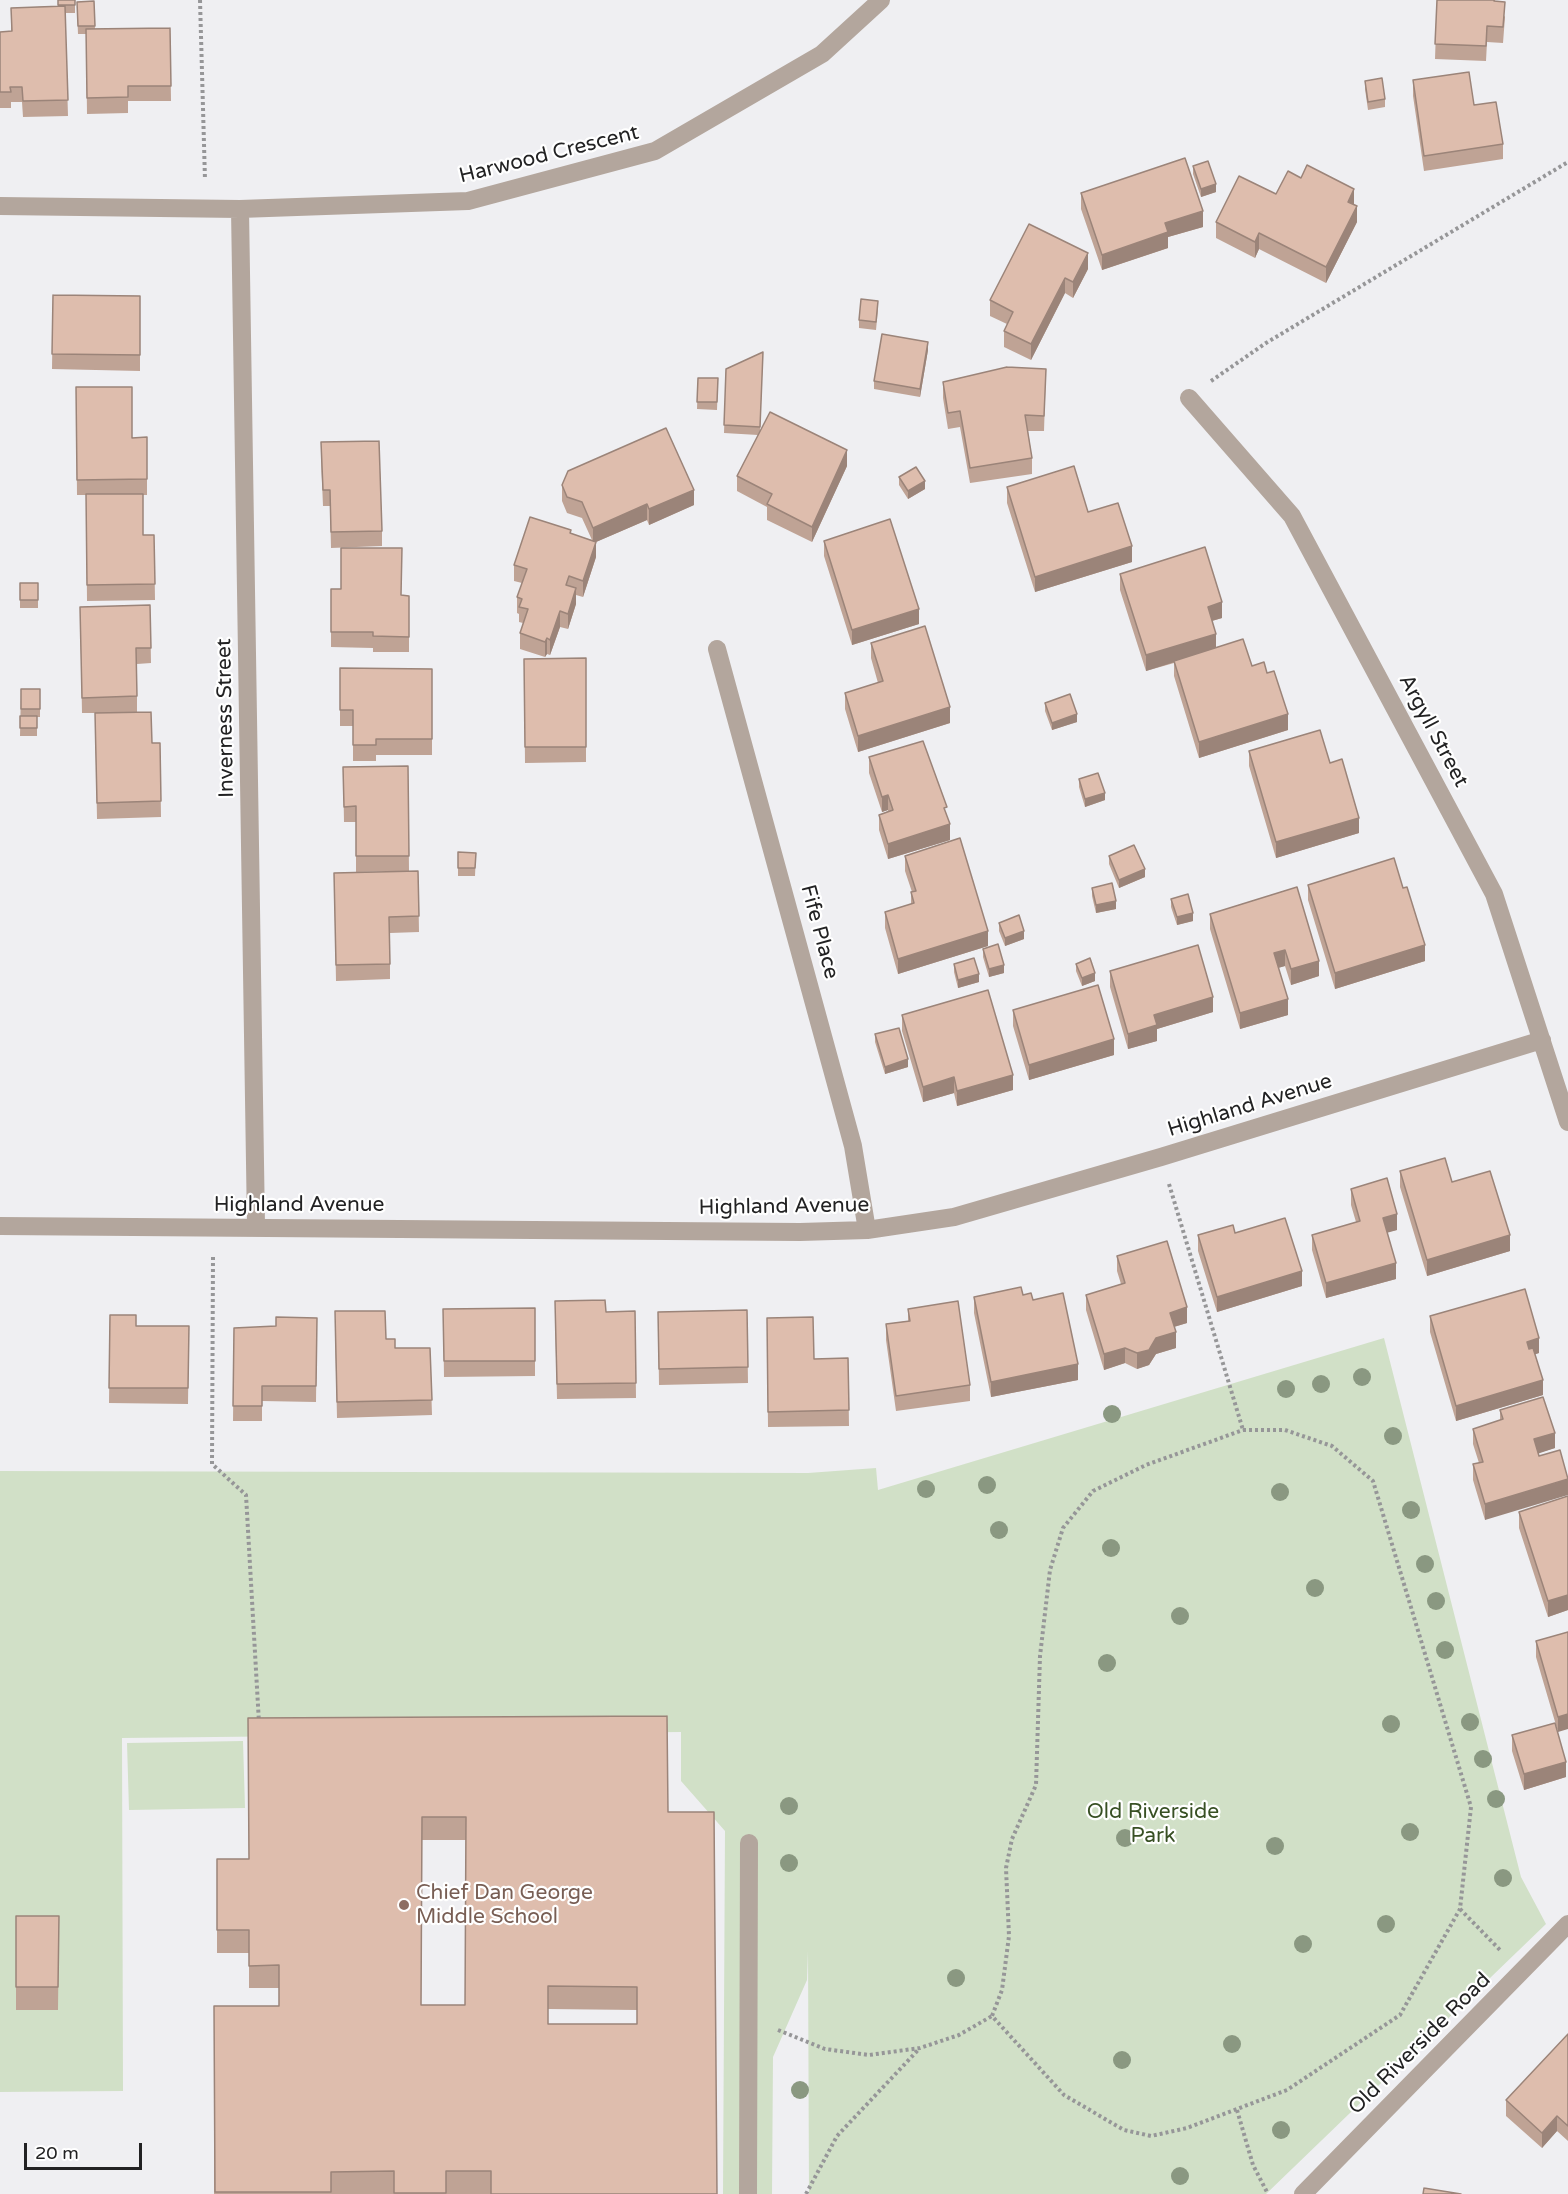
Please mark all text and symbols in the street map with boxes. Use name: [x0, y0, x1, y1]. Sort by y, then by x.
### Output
street label: Harwood Crescent: [457, 121, 641, 189]
street label: Inverness Street: [212, 638, 240, 798]
street label: Argyll Street: [1393, 670, 1473, 792]
street label: Fife Place: [794, 882, 844, 982]
street label: Highland Avenue: [1165, 1069, 1335, 1143]
street label: Highland Avenue: [214, 1192, 384, 1218]
street label: Highland Avenue: [698, 1193, 870, 1221]
park label: Old Riverside Park: [1087, 1799, 1219, 1849]
place label: Chief Dan George Middle School: [416, 1880, 593, 1930]
marker: Chief Dan George Middle School: [397, 1898, 411, 1912]
street label: Old Riverside Road: [1344, 1968, 1496, 2120]
scale bar: [27, 2131, 146, 2169]
text: 20 m: [35, 2142, 79, 2164]

